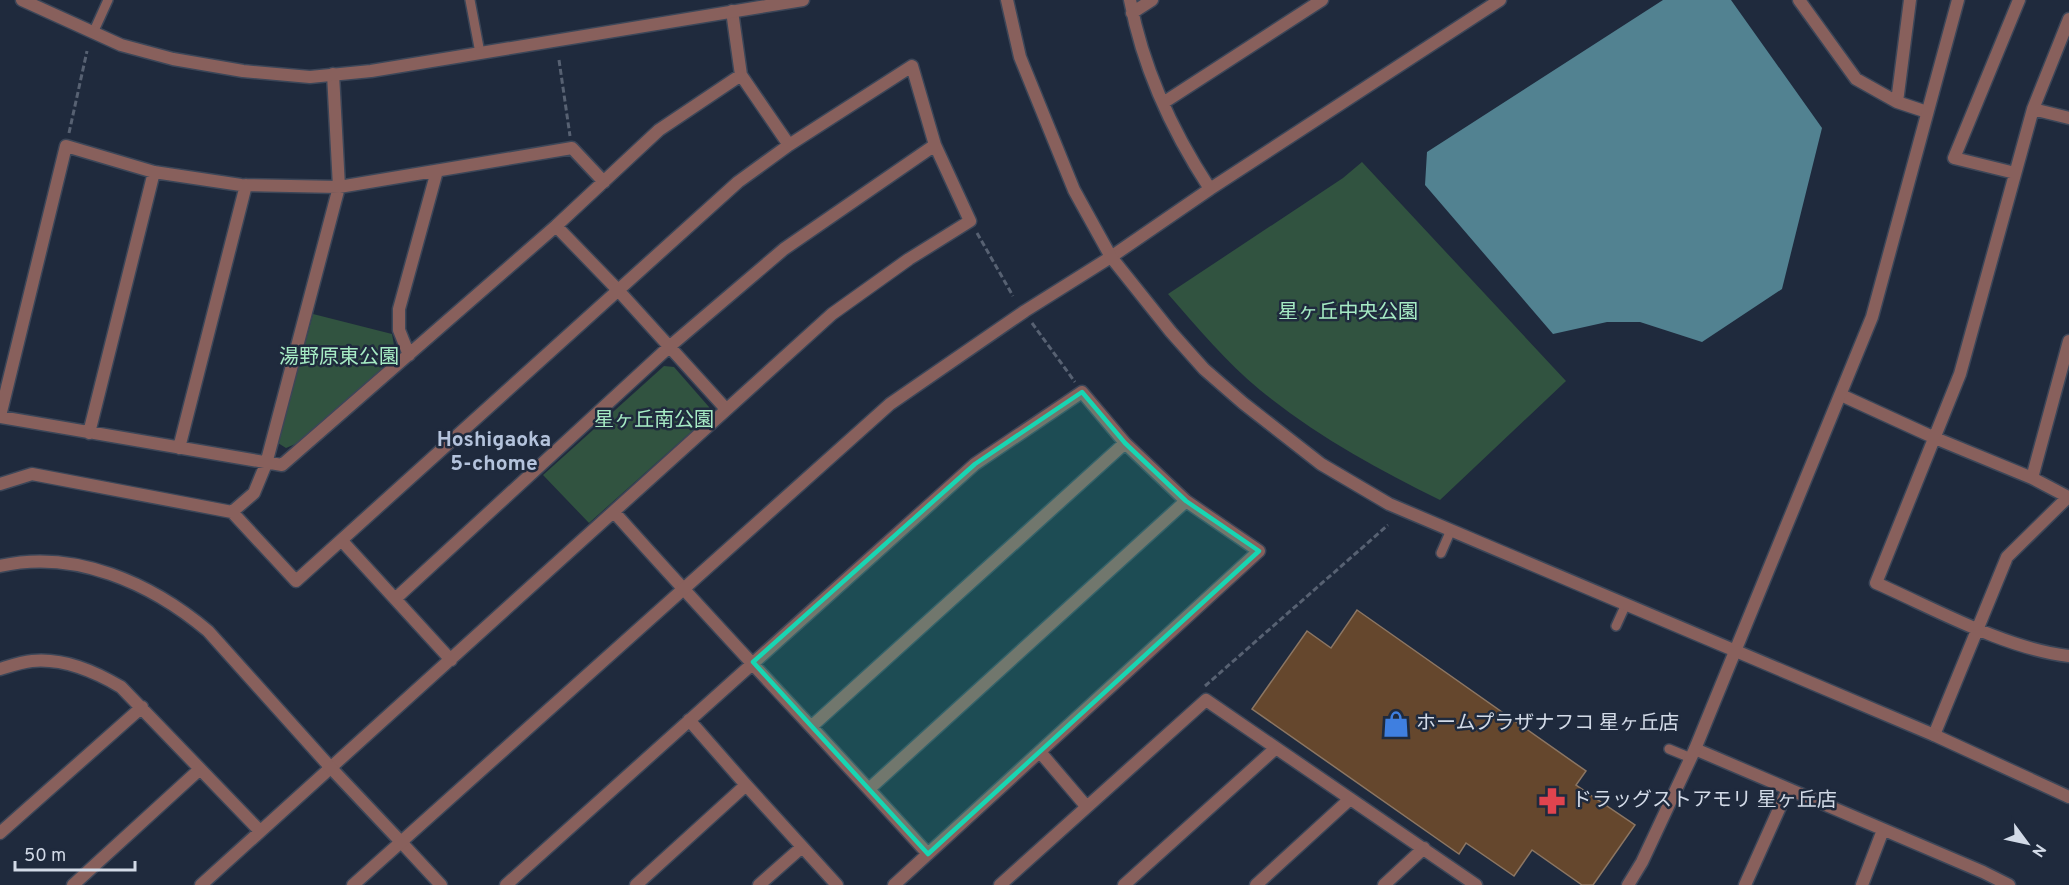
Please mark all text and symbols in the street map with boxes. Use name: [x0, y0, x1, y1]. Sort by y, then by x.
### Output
park label: 星ヶ丘中央公園: [1278, 300, 1418, 326]
park label: 湯野原東公園: [279, 345, 399, 371]
park label: 星ヶ丘南公園: [594, 408, 714, 434]
district label: Hoshigaoka 5-chome: [437, 427, 551, 478]
shop icon: ホームプラザナフコ 星ヶ丘店: [1381, 709, 1411, 739]
place label: ホームプラザナフコ 星ヶ丘店: [1416, 711, 1679, 737]
pharmacy icon: ドラッグストアモリ 星ヶ丘店: [1537, 786, 1567, 816]
place label: ドラッグストアモリ 星ヶ丘店: [1572, 788, 1837, 814]
north arrow: [1997, 813, 2057, 873]
scale bar: [15, 834, 135, 872]
text: N: [2026, 840, 2049, 860]
text: 50 m: [24, 845, 66, 868]

